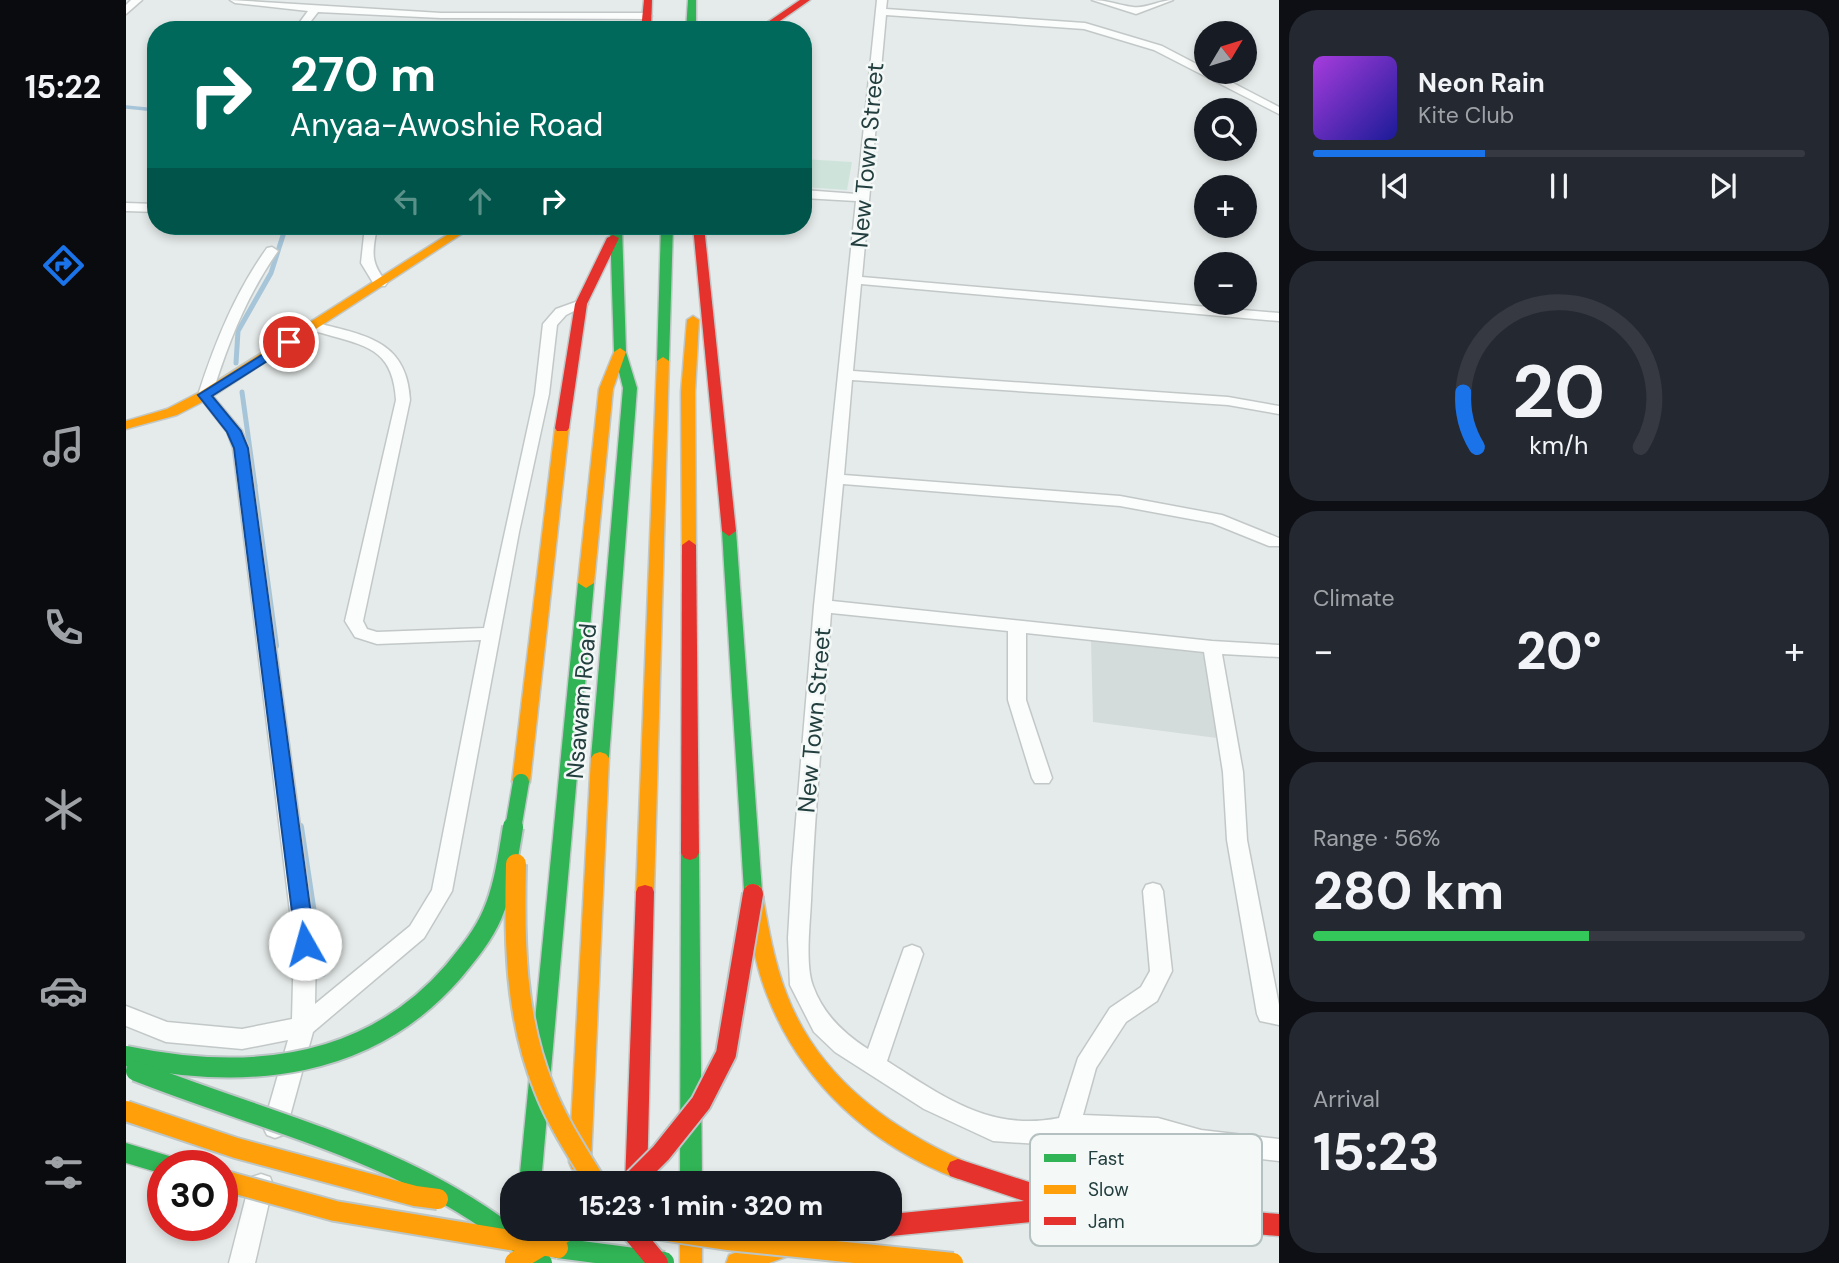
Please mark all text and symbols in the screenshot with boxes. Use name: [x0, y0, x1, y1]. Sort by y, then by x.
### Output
north arrow: [1194, 21, 1256, 84]
map controls: [1194, 21, 1257, 315]
text: 270 m: [290, 42, 436, 106]
icon: right: [175, 49, 266, 140]
street label: New Town Street: [843, 61, 891, 249]
text: 15:22: [25, 66, 101, 108]
text: Neon Rain: [1418, 66, 1545, 100]
button: search: [1194, 98, 1257, 161]
text: Kite Club: [1418, 100, 1514, 130]
text: Anyaa-Awoshie Road: [290, 104, 603, 146]
icon: previous: [1376, 167, 1414, 205]
icon: pause: [1540, 167, 1578, 205]
icon: next: [1704, 167, 1742, 205]
button: +: [1194, 175, 1257, 238]
icon: left: [388, 182, 426, 220]
icon: ahead: [461, 182, 499, 220]
icon: right: [534, 182, 572, 220]
icon: directions: [39, 241, 88, 290]
button: −: [1194, 252, 1257, 315]
pin: [259, 312, 319, 372]
icon: arrive: [270, 323, 308, 361]
text: 20: [1513, 345, 1605, 440]
icon: music: [39, 422, 88, 471]
text: km/h: [1529, 429, 1589, 462]
text: Climate: [1313, 583, 1395, 613]
icon: phone: [39, 603, 88, 652]
text: 20°: [1516, 617, 1602, 685]
street label: Nsawam Road: [559, 622, 603, 780]
street label: New Town Street: [790, 626, 838, 814]
text: −: [1313, 626, 1334, 676]
text: +: [1784, 626, 1805, 676]
icon: climate: [39, 785, 88, 834]
text: Range · 56%: [1313, 823, 1440, 853]
text: 280 km: [1313, 857, 1504, 925]
position arrow: [268, 907, 342, 981]
icon: car: [39, 966, 88, 1015]
text: Arrival: [1313, 1084, 1380, 1114]
text: 15:23: [1313, 1118, 1440, 1186]
legend: [1030, 1134, 1262, 1246]
text: Fast: [1088, 1146, 1124, 1171]
icon: filters: [39, 1148, 88, 1197]
speed limit sign: 30: [147, 1150, 238, 1241]
text: Slow: [1088, 1177, 1129, 1202]
text: 15:23 · 1 min · 320 m: [579, 1189, 823, 1223]
text: Jam: [1088, 1209, 1125, 1234]

